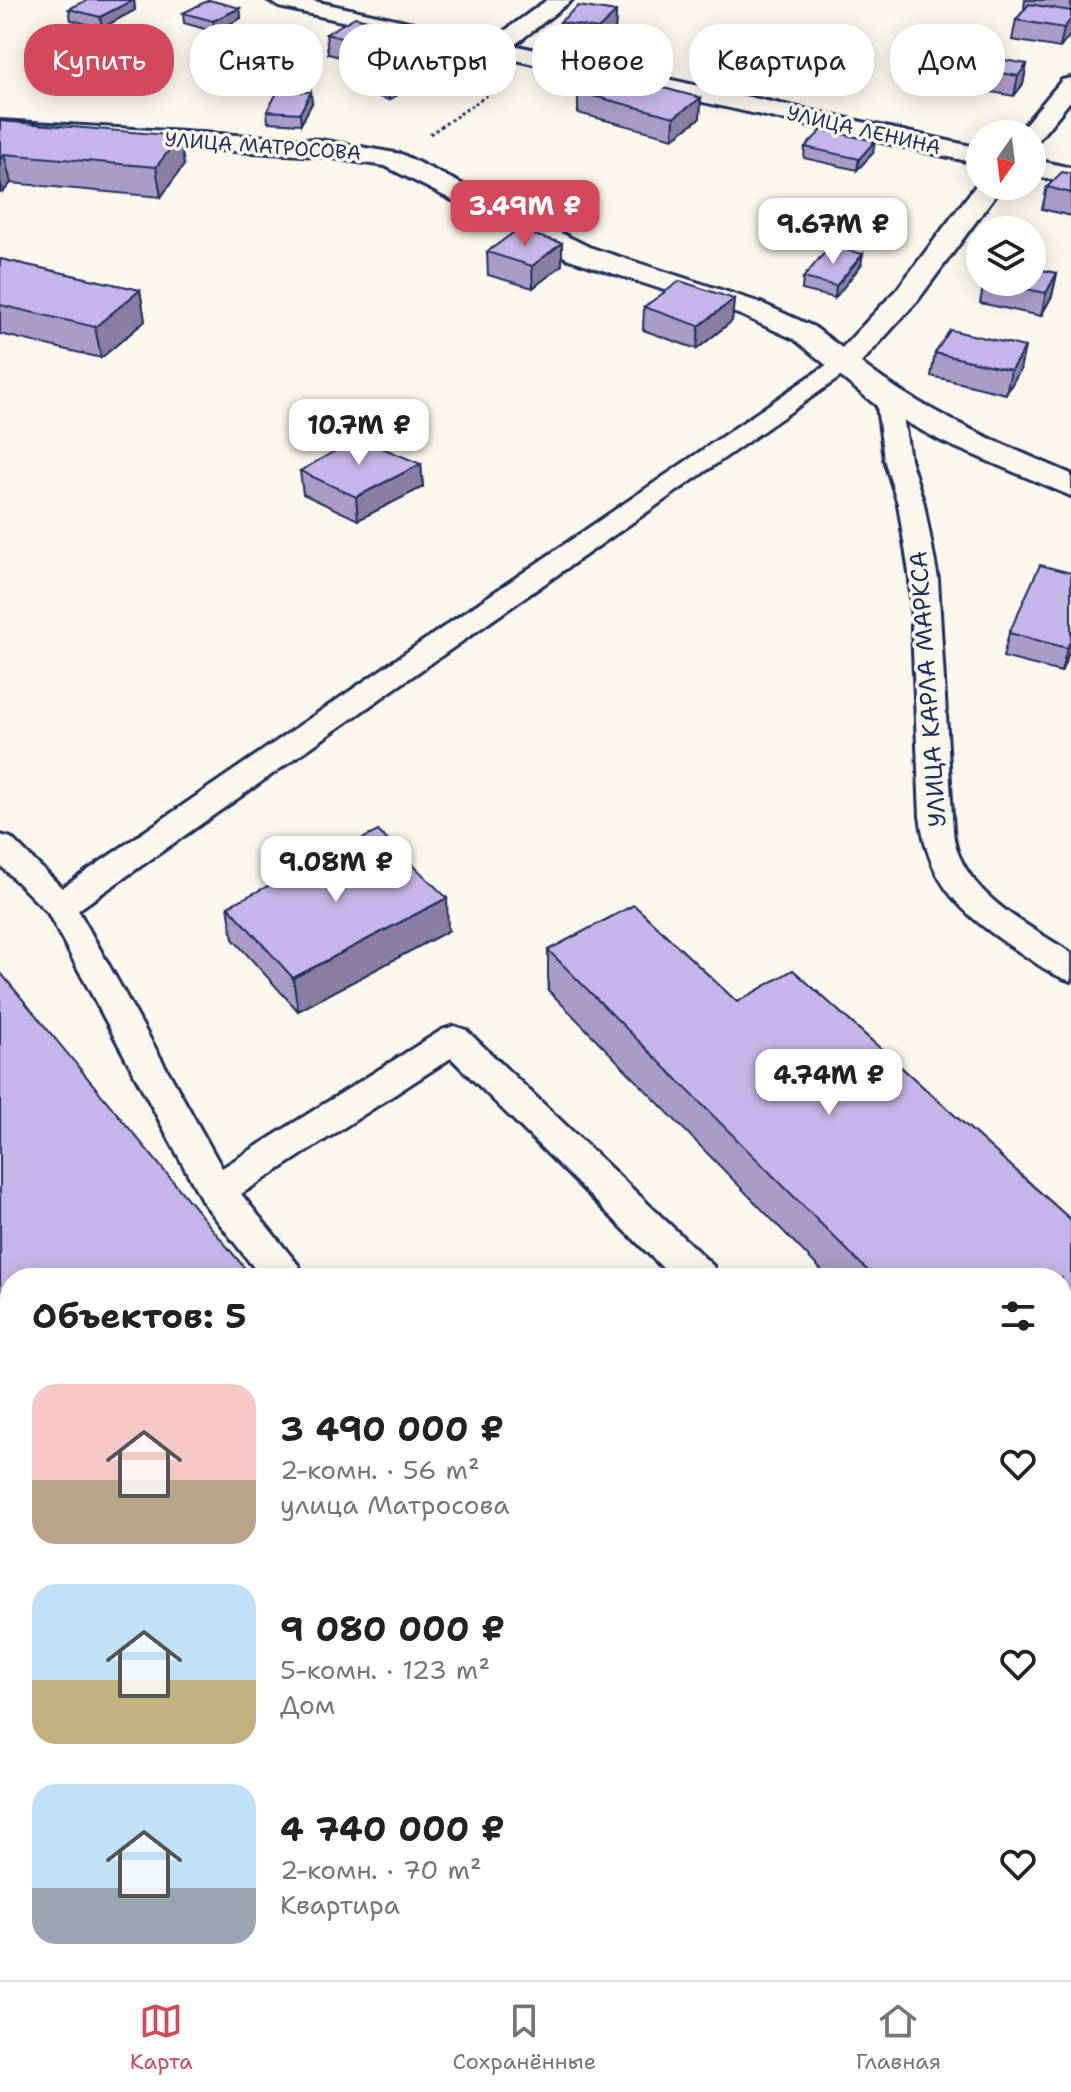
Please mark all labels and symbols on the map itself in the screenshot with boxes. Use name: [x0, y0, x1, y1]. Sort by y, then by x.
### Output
street label: УЛИЦА ЛЕНИНА: [784, 100, 944, 160]
north arrow: [966, 120, 1046, 200]
street label: УЛИЦА МАТРОСОВА: [164, 126, 362, 166]
pin: 3.49M ₽: [451, 180, 599, 248]
pin: 9.67M ₽: [759, 198, 907, 266]
pin: 10.7M ₽: [285, 399, 433, 467]
street label: УЛИЦА КАРЛА МАРКСА: [902, 550, 954, 828]
pin: 9.08M ₽: [262, 836, 410, 904]
pin: 4.74M ₽: [755, 1049, 903, 1117]

